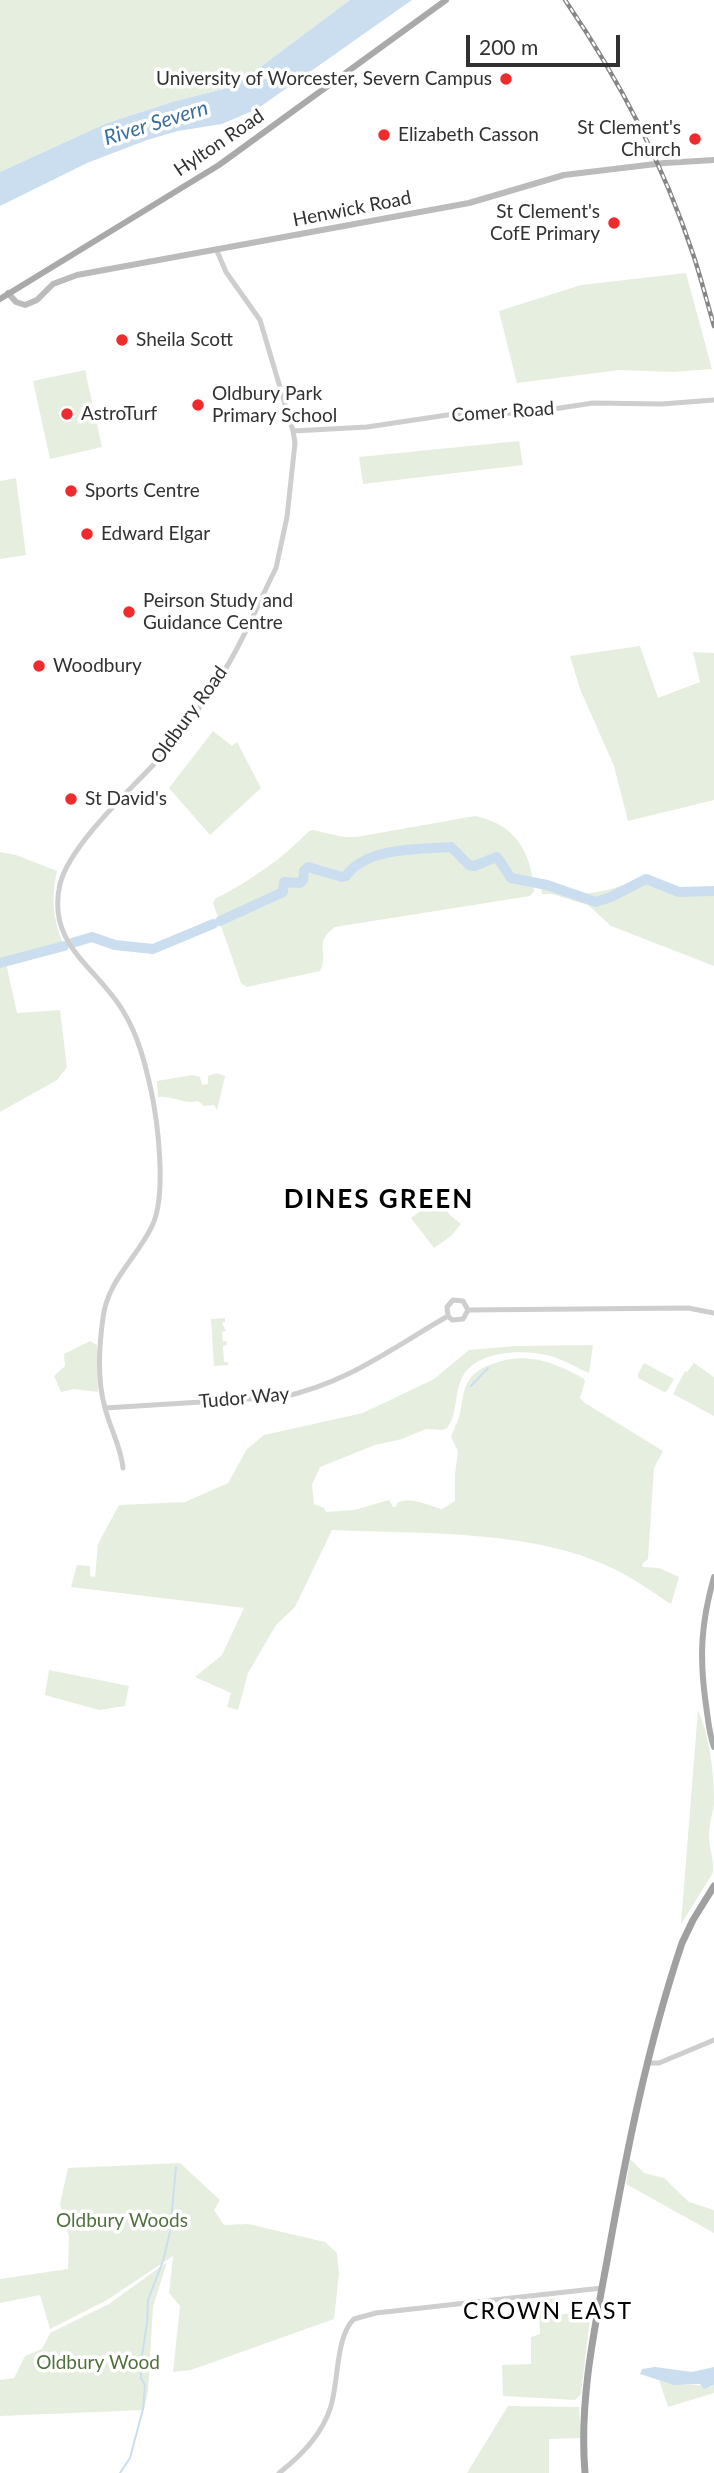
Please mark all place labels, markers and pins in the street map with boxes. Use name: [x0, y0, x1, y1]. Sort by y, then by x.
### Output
place label: University of Worcester, Severn Campus: [156, 68, 492, 90]
marker: University of Worcester, Severn Campus: [498, 71, 514, 87]
place label: St Clement's Church: [577, 117, 681, 161]
place label: Elizabeth Casson: [398, 124, 539, 146]
marker: Elizabeth Casson: [376, 127, 392, 143]
marker: St Clement's Church: [687, 131, 703, 147]
place label: St Clement's CofE Primary: [490, 201, 600, 245]
marker: St Clement's CofE Primary: [606, 215, 622, 231]
place label: Sheila Scott: [136, 329, 233, 351]
marker: Sheila Scott: [114, 332, 130, 348]
place label: Oldbury Park Primary School: [212, 383, 337, 427]
marker: Oldbury Park Primary School: [190, 397, 206, 413]
place label: AstroTurf: [81, 403, 157, 425]
marker: AstroTurf: [59, 406, 75, 422]
place label: Sports Centre: [85, 480, 200, 502]
marker: Sports Centre: [63, 483, 79, 499]
place label: Edward Elgar: [101, 523, 210, 545]
marker: Edward Elgar: [79, 526, 95, 542]
place label: Peirson Study and Guidance Centre: [143, 590, 293, 634]
marker: Peirson Study and Guidance Centre: [121, 604, 137, 620]
place label: Woodbury: [53, 655, 142, 677]
marker: Woodbury: [31, 658, 47, 674]
place label: St David's: [85, 788, 167, 810]
marker: St David's: [63, 791, 79, 807]

